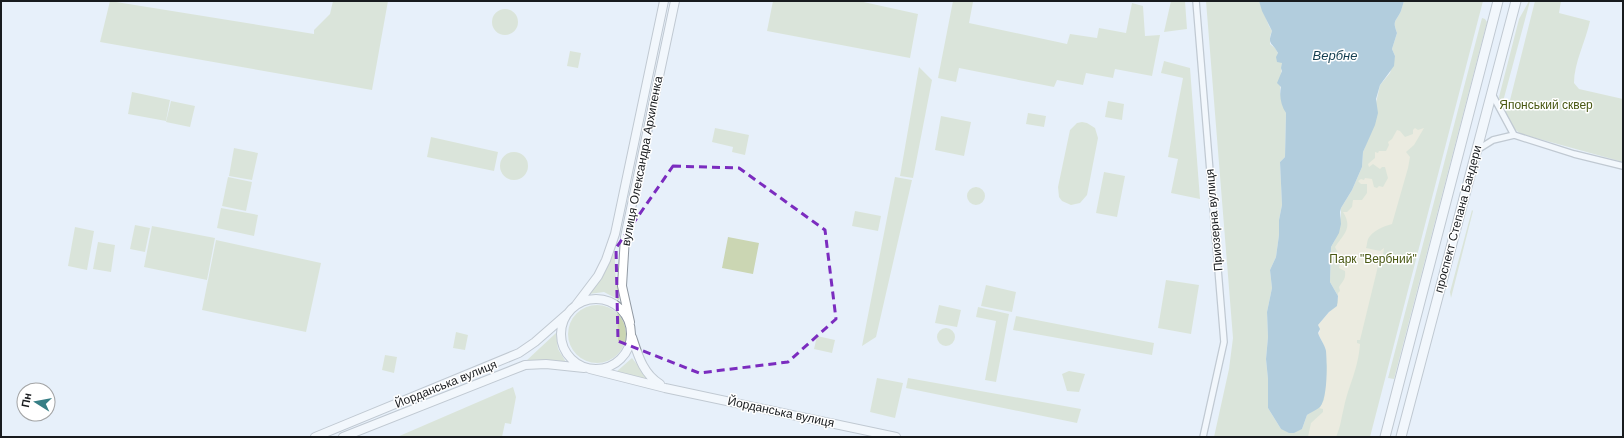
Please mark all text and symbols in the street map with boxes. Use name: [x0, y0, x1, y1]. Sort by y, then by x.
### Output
water label: Вербне: [1313, 48, 1357, 63]
street label: вулиця Олександра Архипенка: [619, 75, 665, 247]
park label: Японський сквер: [1499, 98, 1593, 112]
street label: проспект Степана Бандери: [1432, 144, 1484, 294]
street label: Приозерна вулиця: [1203, 168, 1225, 272]
park label: Парк "Вербний": [1329, 252, 1417, 266]
street label: Йорданська вулиця: [393, 356, 499, 411]
north arrow: [16, 382, 56, 422]
text: Пн: [19, 392, 33, 408]
street label: Йорданська вулиця: [726, 393, 836, 430]

